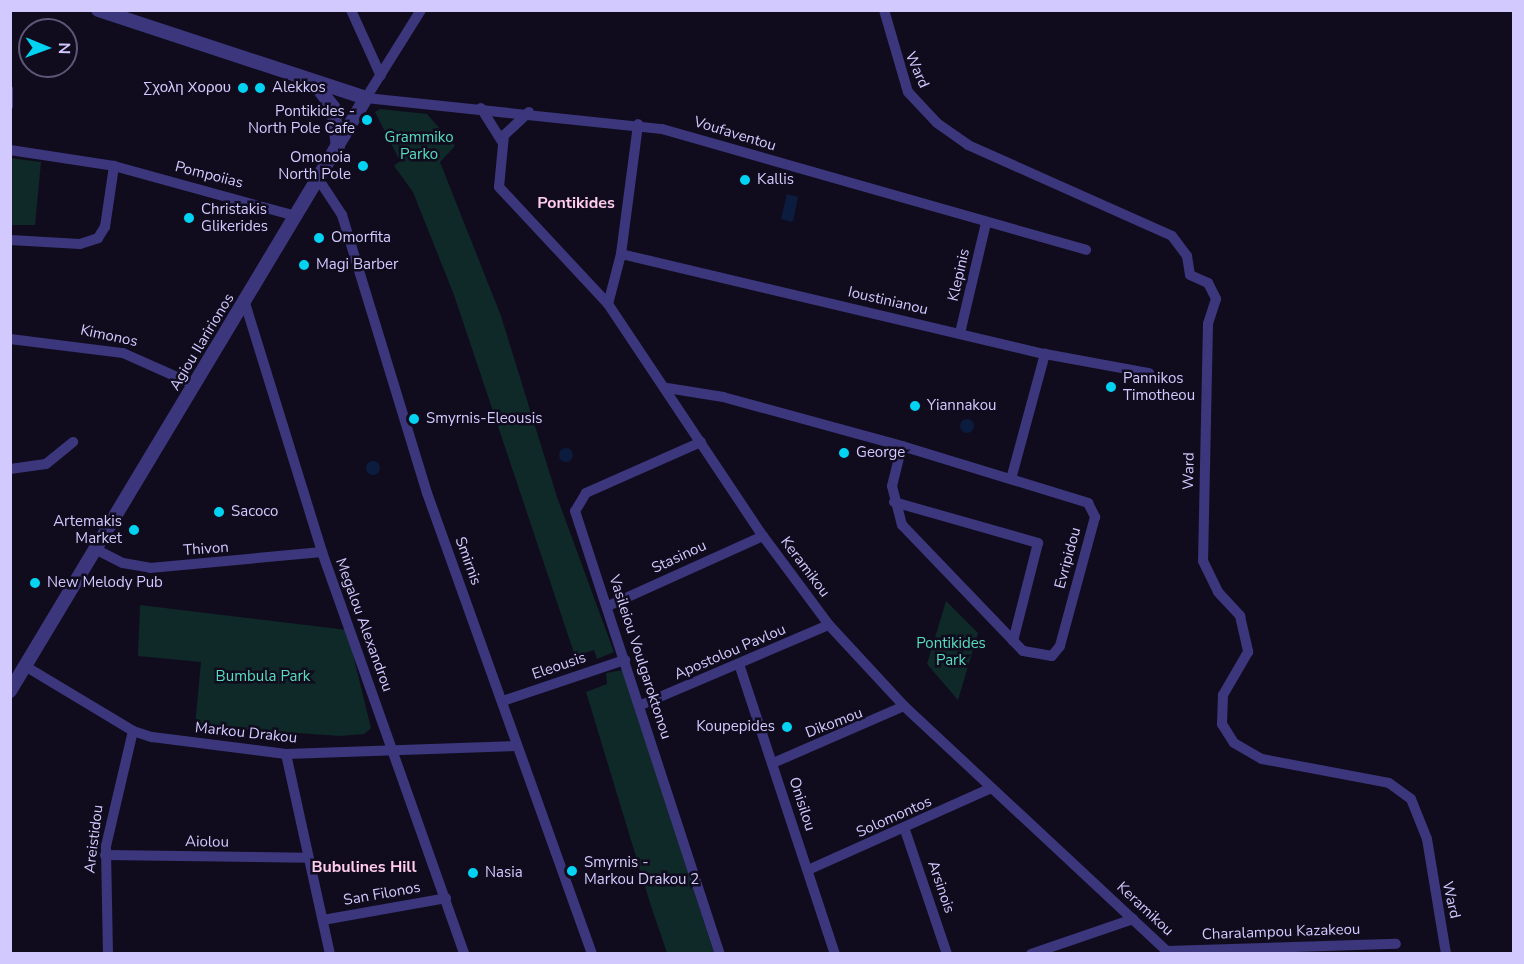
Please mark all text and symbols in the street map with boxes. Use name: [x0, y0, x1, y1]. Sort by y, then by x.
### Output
north arrow: [18, 18, 78, 78]
text: N: [53, 42, 75, 54]
street label: Ward: [901, 49, 933, 91]
place label: Σχολη Χορου: [143, 79, 231, 97]
place label: Alekkos: [272, 79, 326, 97]
marker: Σχολη Χορου: [236, 81, 250, 95]
marker: Alekkos: [253, 81, 267, 95]
place label: Pontikides - North Pole Cafe: [248, 102, 355, 137]
marker: Pontikides - North Pole Cafe: [360, 113, 374, 127]
street label: Voufaventou: [692, 113, 778, 155]
park label: Grammiko Parko: [385, 128, 453, 163]
place label: Omonoia North Pole: [278, 148, 351, 183]
street label: Pompoiias: [173, 158, 245, 192]
marker: Omonoia North Pole: [356, 159, 370, 173]
place label: Kallis: [757, 171, 794, 189]
marker: Kallis: [738, 173, 752, 187]
district label: Pontikides: [537, 193, 615, 213]
place label: Christakis Glikerides: [201, 200, 268, 235]
marker: Christakis Glikerides: [182, 211, 196, 225]
place label: Omorfita: [331, 229, 391, 247]
marker: Omorfita: [312, 231, 326, 245]
street label: Klepinis: [944, 247, 974, 303]
place label: Magi Barber: [316, 256, 398, 274]
marker: Magi Barber: [297, 258, 311, 272]
street label: Ioustinianou: [846, 283, 930, 319]
street label: Agiou Ilaririonos: [166, 290, 238, 394]
street label: Kimonos: [79, 321, 139, 351]
place label: Pannikos Timotheou: [1123, 369, 1195, 404]
marker: Pannikos Timotheou: [1104, 380, 1118, 394]
place label: Yiannakou: [927, 397, 996, 415]
marker: Yiannakou: [908, 399, 922, 413]
place label: Smyrnis-Eleousis: [426, 410, 542, 428]
marker: Smyrnis-Eleousis: [407, 412, 421, 426]
place label: George: [856, 444, 905, 462]
marker: George: [837, 446, 851, 460]
street label: Ward: [1180, 452, 1198, 490]
place label: Sacoco: [231, 503, 278, 521]
marker: Sacoco: [212, 505, 226, 519]
place label: Artemakis Market: [53, 512, 122, 547]
marker: Artemakis Market: [127, 523, 141, 537]
street label: Evripidou: [1051, 525, 1085, 591]
street label: Keramikou: [777, 533, 833, 601]
street label: Smirnis: [451, 534, 485, 588]
street label: Stasinou: [649, 537, 709, 577]
street label: Thivon: [183, 538, 229, 560]
street label: Megalou Alexandrou: [331, 556, 397, 694]
street label: Vasileiou Voulgaroktonou: [605, 573, 675, 741]
place label: New Melody Pub: [47, 574, 163, 592]
marker: New Melody Pub: [28, 576, 42, 590]
street label: Apostolou Pavlou: [671, 620, 789, 684]
park label: Pontikides Park: [916, 634, 986, 669]
street label: Eleousis: [530, 648, 588, 684]
park label: Bumbula Park: [216, 668, 310, 686]
street label: Dikomou: [803, 704, 865, 742]
place label: Koupepides: [696, 718, 775, 736]
street label: Markou Drakou: [194, 719, 298, 747]
marker: Koupepides: [780, 720, 794, 734]
street label: Onisilou: [785, 775, 819, 833]
street label: Solomontos: [853, 792, 935, 842]
street label: Areistidou: [81, 804, 107, 874]
street label: Aiolou: [185, 833, 229, 851]
place label: Smyrnis - Markou Drakou 2: [584, 853, 699, 888]
district label: Bubulines Hill: [311, 857, 417, 877]
street label: Arsinois: [924, 858, 958, 916]
place label: Nasia: [485, 864, 523, 882]
marker: Smyrnis - Markou Drakou 2: [565, 864, 579, 878]
marker: Nasia: [466, 866, 480, 880]
street label: San Filonos: [342, 878, 422, 910]
street label: Keramikou: [1113, 878, 1177, 940]
street label: Ward: [1438, 880, 1464, 920]
street label: Charalampou Kazakeou: [1201, 920, 1361, 944]

